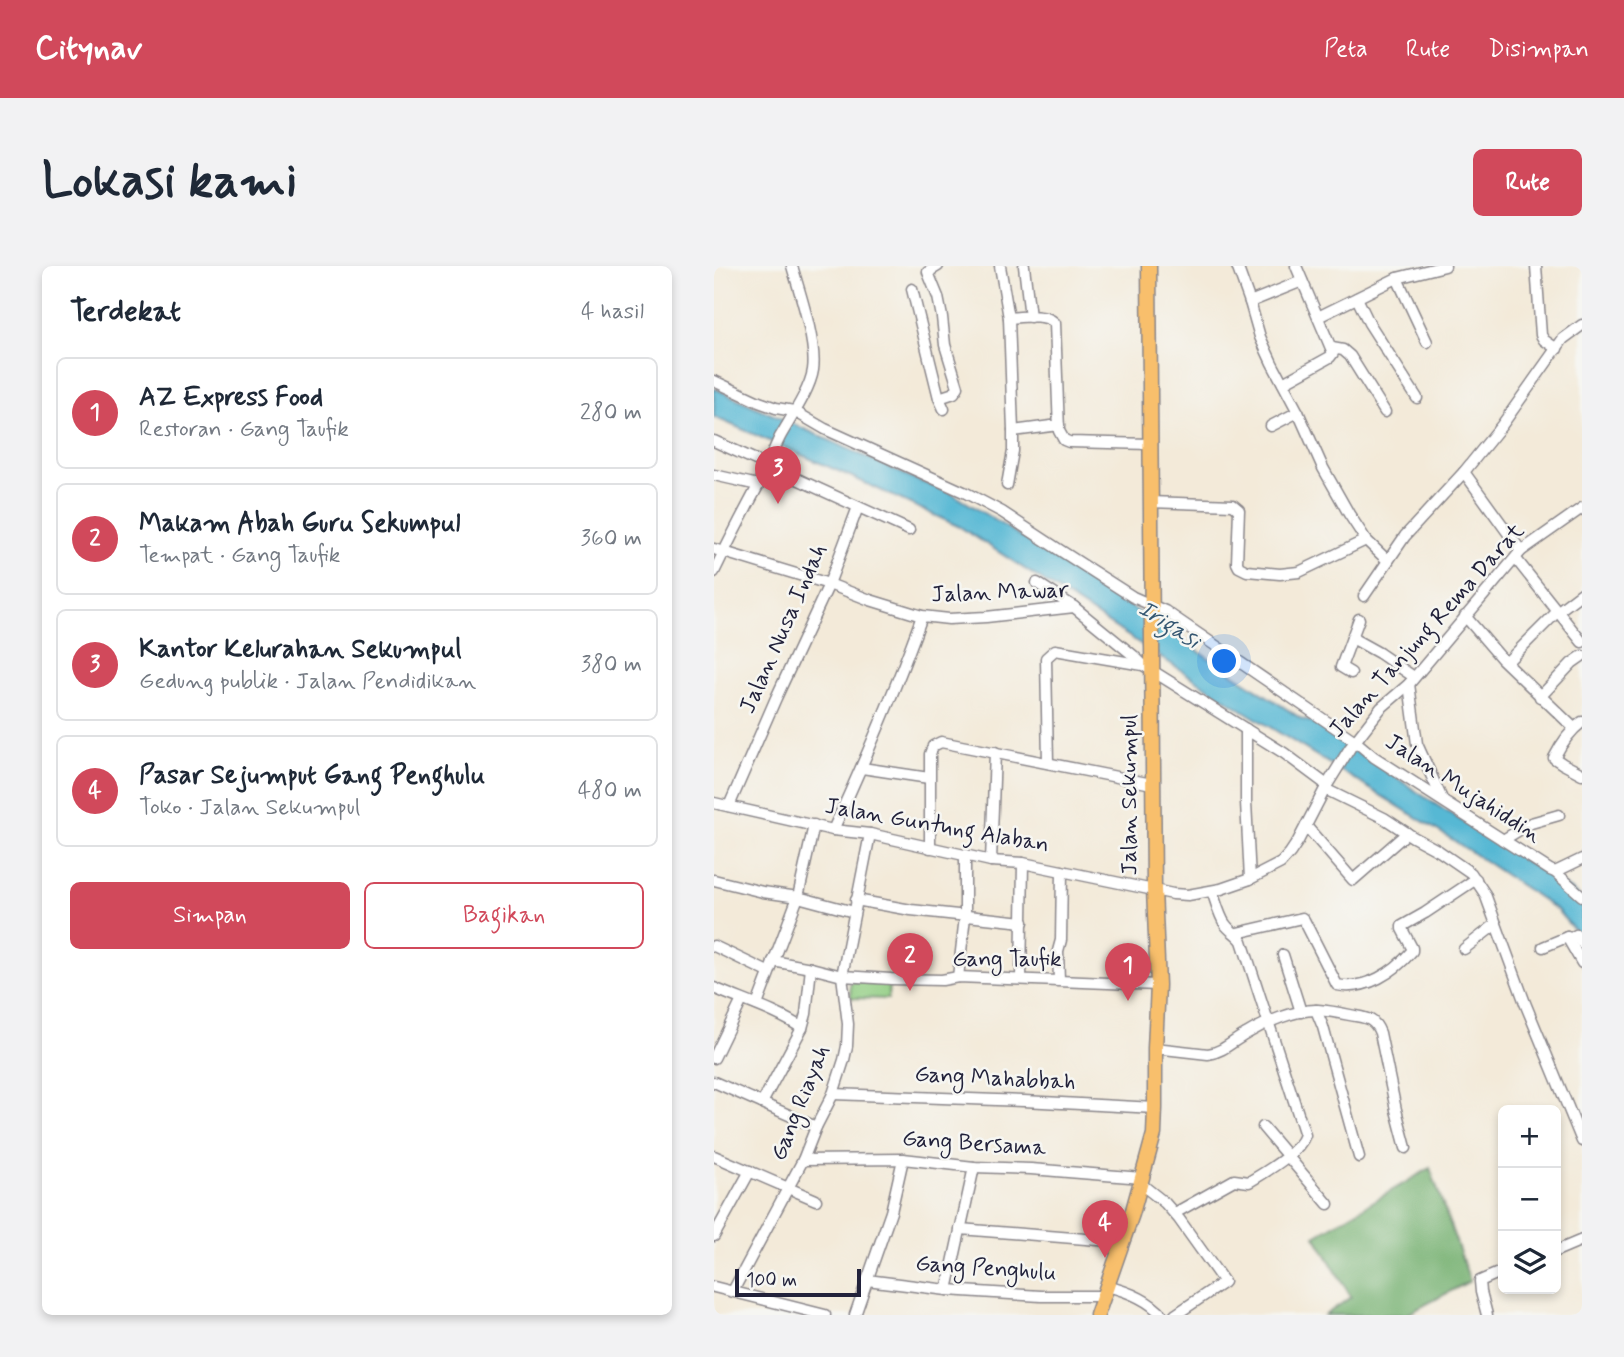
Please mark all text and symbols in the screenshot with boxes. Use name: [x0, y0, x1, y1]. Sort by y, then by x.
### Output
text: Citynav: [35, 27, 142, 71]
text: Peta: [1324, 34, 1368, 65]
text: Rute: [1406, 34, 1450, 65]
text: Disimpan: [1488, 34, 1589, 65]
button: Rute: [1473, 149, 1582, 216]
text: Lokasi kami: [42, 150, 297, 215]
text: Terdekat: [70, 292, 181, 331]
text: 4 hasil: [581, 297, 644, 327]
text: AZ Express Food: [139, 381, 323, 415]
text: 1: [90, 398, 100, 428]
text: 280 m: [580, 398, 642, 428]
text: Restoran · Gang Taufik: [139, 415, 349, 445]
pin: 3: [755, 446, 801, 504]
text: Makam Abah Guru Sekumpul: [139, 507, 461, 541]
street label: Jalan Tanjung Rema Darat: [1323, 517, 1533, 746]
text: 2: [89, 524, 101, 554]
text: 360 m: [581, 524, 642, 554]
street label: Jalan Nusa Indah: [733, 540, 835, 718]
text: Tempat · Gang Taufik: [139, 541, 340, 571]
street label: Jalan Mawar: [931, 576, 1070, 610]
water label: Irigasi: [1130, 593, 1208, 660]
text: Kantor Kelurahan Sekumpul: [139, 633, 462, 667]
your location: [1207, 644, 1241, 678]
text: 3: [90, 650, 100, 680]
text: 380 m: [581, 650, 642, 680]
text: Gedung publik · Jalan Pendidikan: [139, 667, 476, 697]
street label: Jalan Sekumpul: [1115, 714, 1145, 876]
street label: Jalan Mujahiddin: [1379, 727, 1547, 851]
text: Pasar Sejumput Gang Penghulu: [139, 759, 485, 793]
text: 4: [88, 776, 102, 806]
text: 480 m: [578, 776, 642, 806]
street label: Jalan Guntung Alaban: [822, 792, 1051, 862]
text: Toko · Jalan Sekumpul: [139, 793, 360, 823]
button: Simpan: [70, 882, 350, 949]
button: Bagikan: [364, 882, 644, 949]
pin: 2: [887, 933, 933, 991]
pin: 1: [1105, 943, 1151, 1001]
street label: Gang Taufik: [952, 945, 1062, 977]
street label: Gang Riayah: [764, 1041, 840, 1166]
street label: Gang Mahabbah: [914, 1060, 1076, 1100]
map controls: [1498, 1105, 1561, 1294]
button: +: [1498, 1105, 1561, 1168]
street label: Gang Bersama: [901, 1124, 1047, 1166]
button: −: [1498, 1168, 1561, 1231]
pin: 4: [1082, 1200, 1128, 1258]
button: layers: [1498, 1231, 1561, 1294]
street label: Gang Penghulu: [914, 1249, 1058, 1291]
scale bar: [735, 1266, 861, 1298]
text: 100 m: [746, 1268, 797, 1293]

